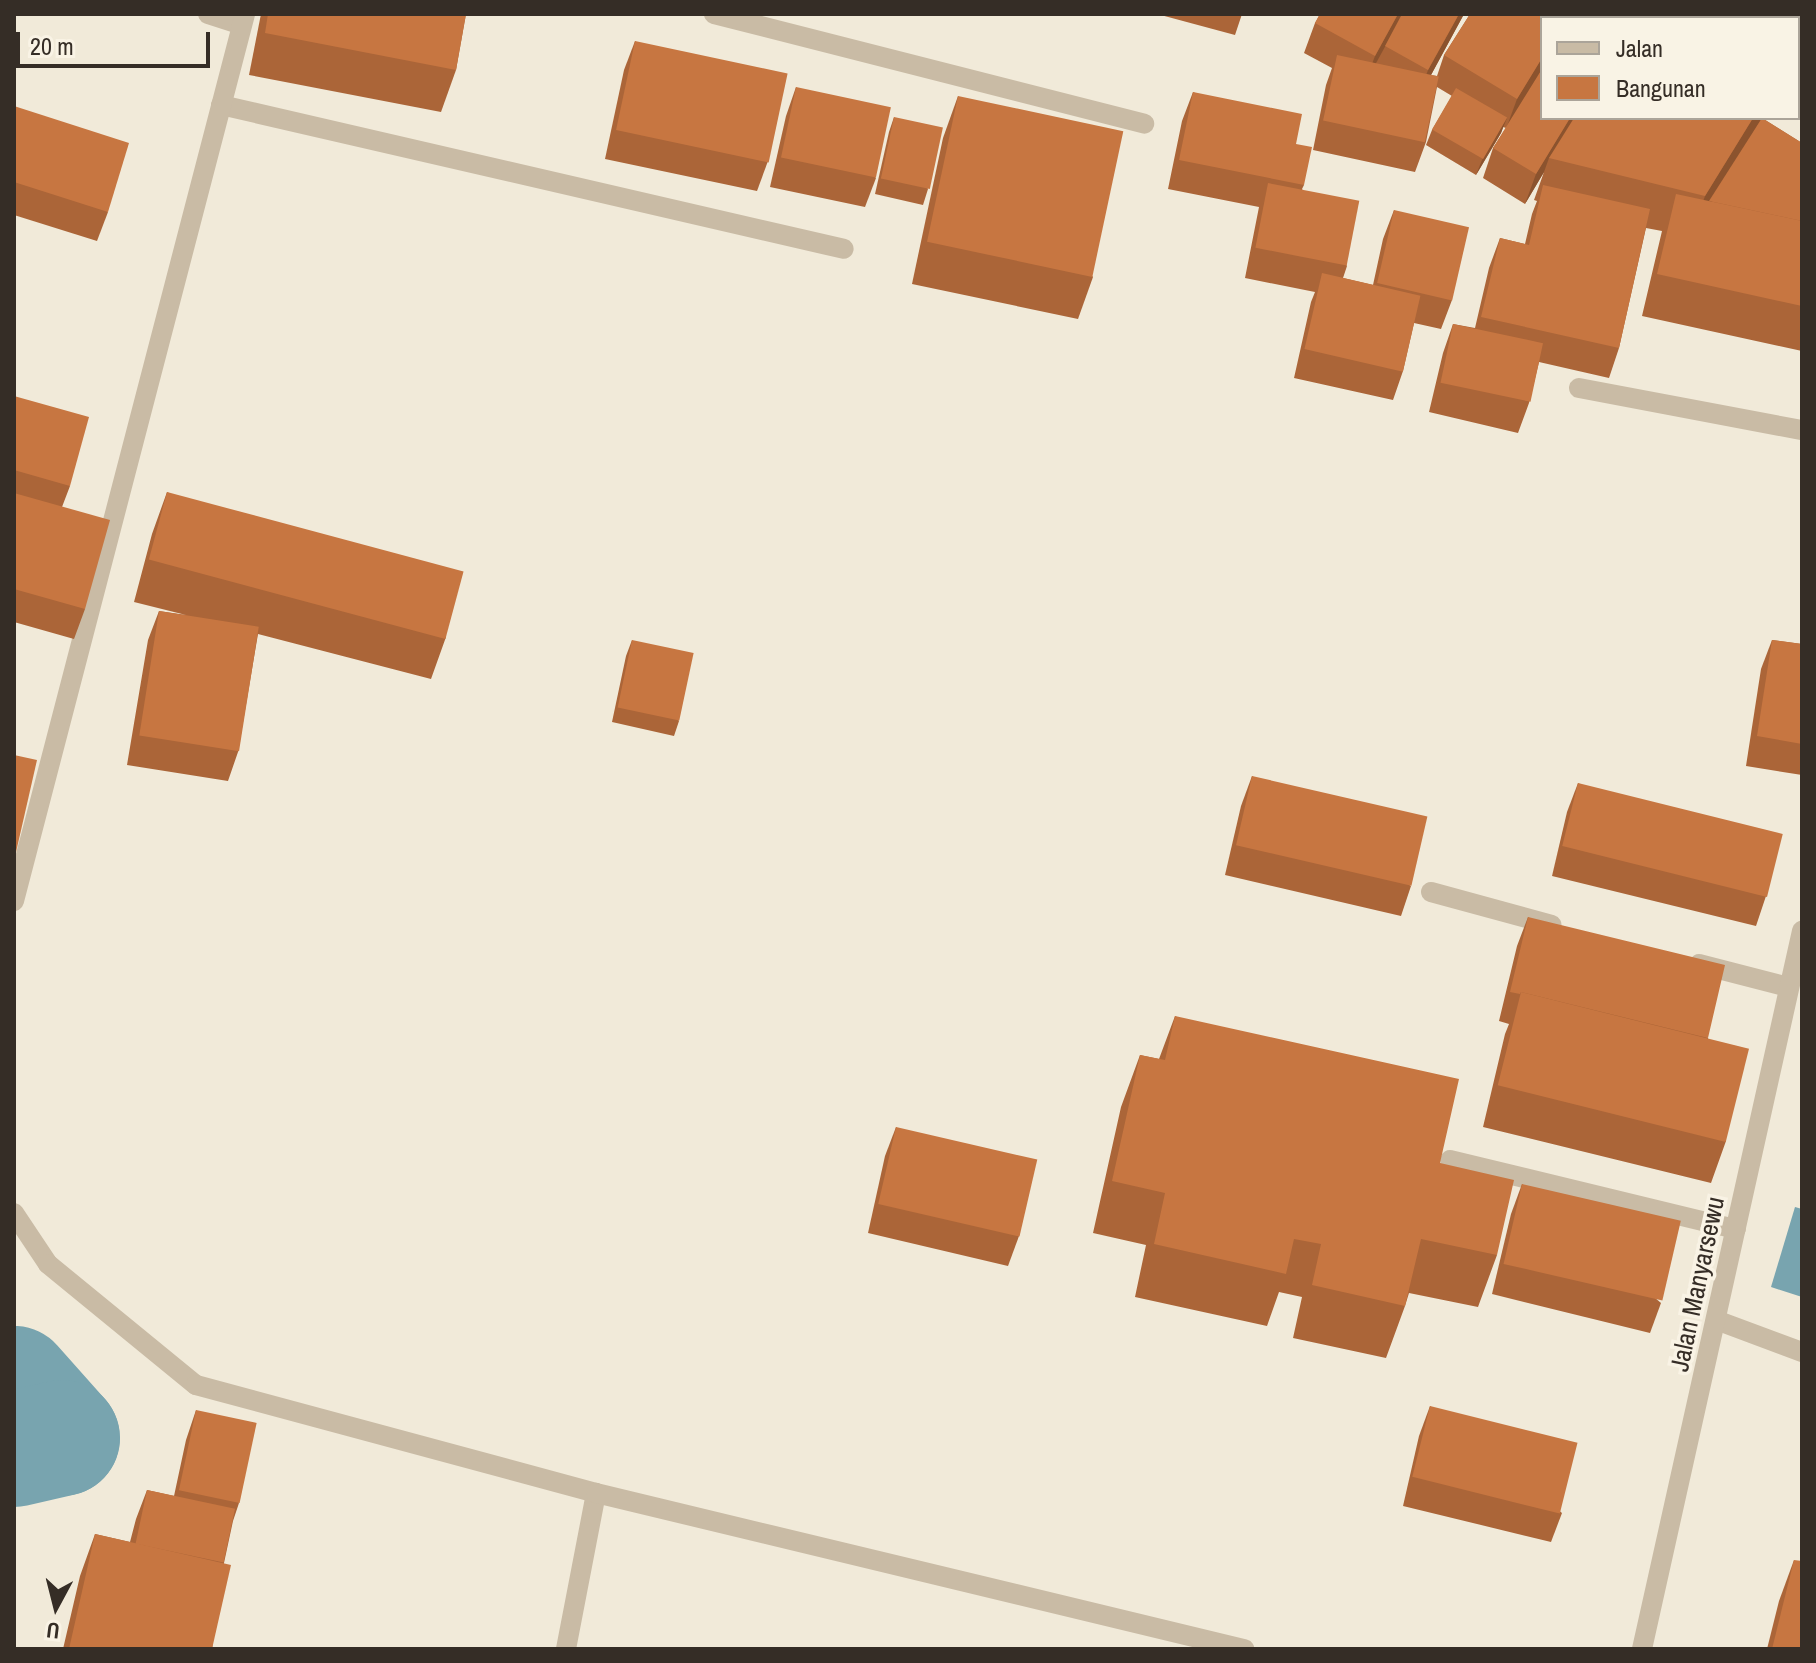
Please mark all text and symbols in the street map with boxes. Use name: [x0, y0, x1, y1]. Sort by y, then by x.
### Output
scale bar: [20, 16, 214, 66]
legend: [1540, 16, 1800, 120]
text: 20 m: [30, 30, 74, 62]
text: Jalan: [1616, 32, 1663, 64]
text: Bangunan: [1616, 72, 1706, 104]
street label: Jalan Manyarsewu: [1663, 1194, 1731, 1374]
north arrow: [16, 1567, 96, 1647]
text: U: [45, 1615, 61, 1647]

